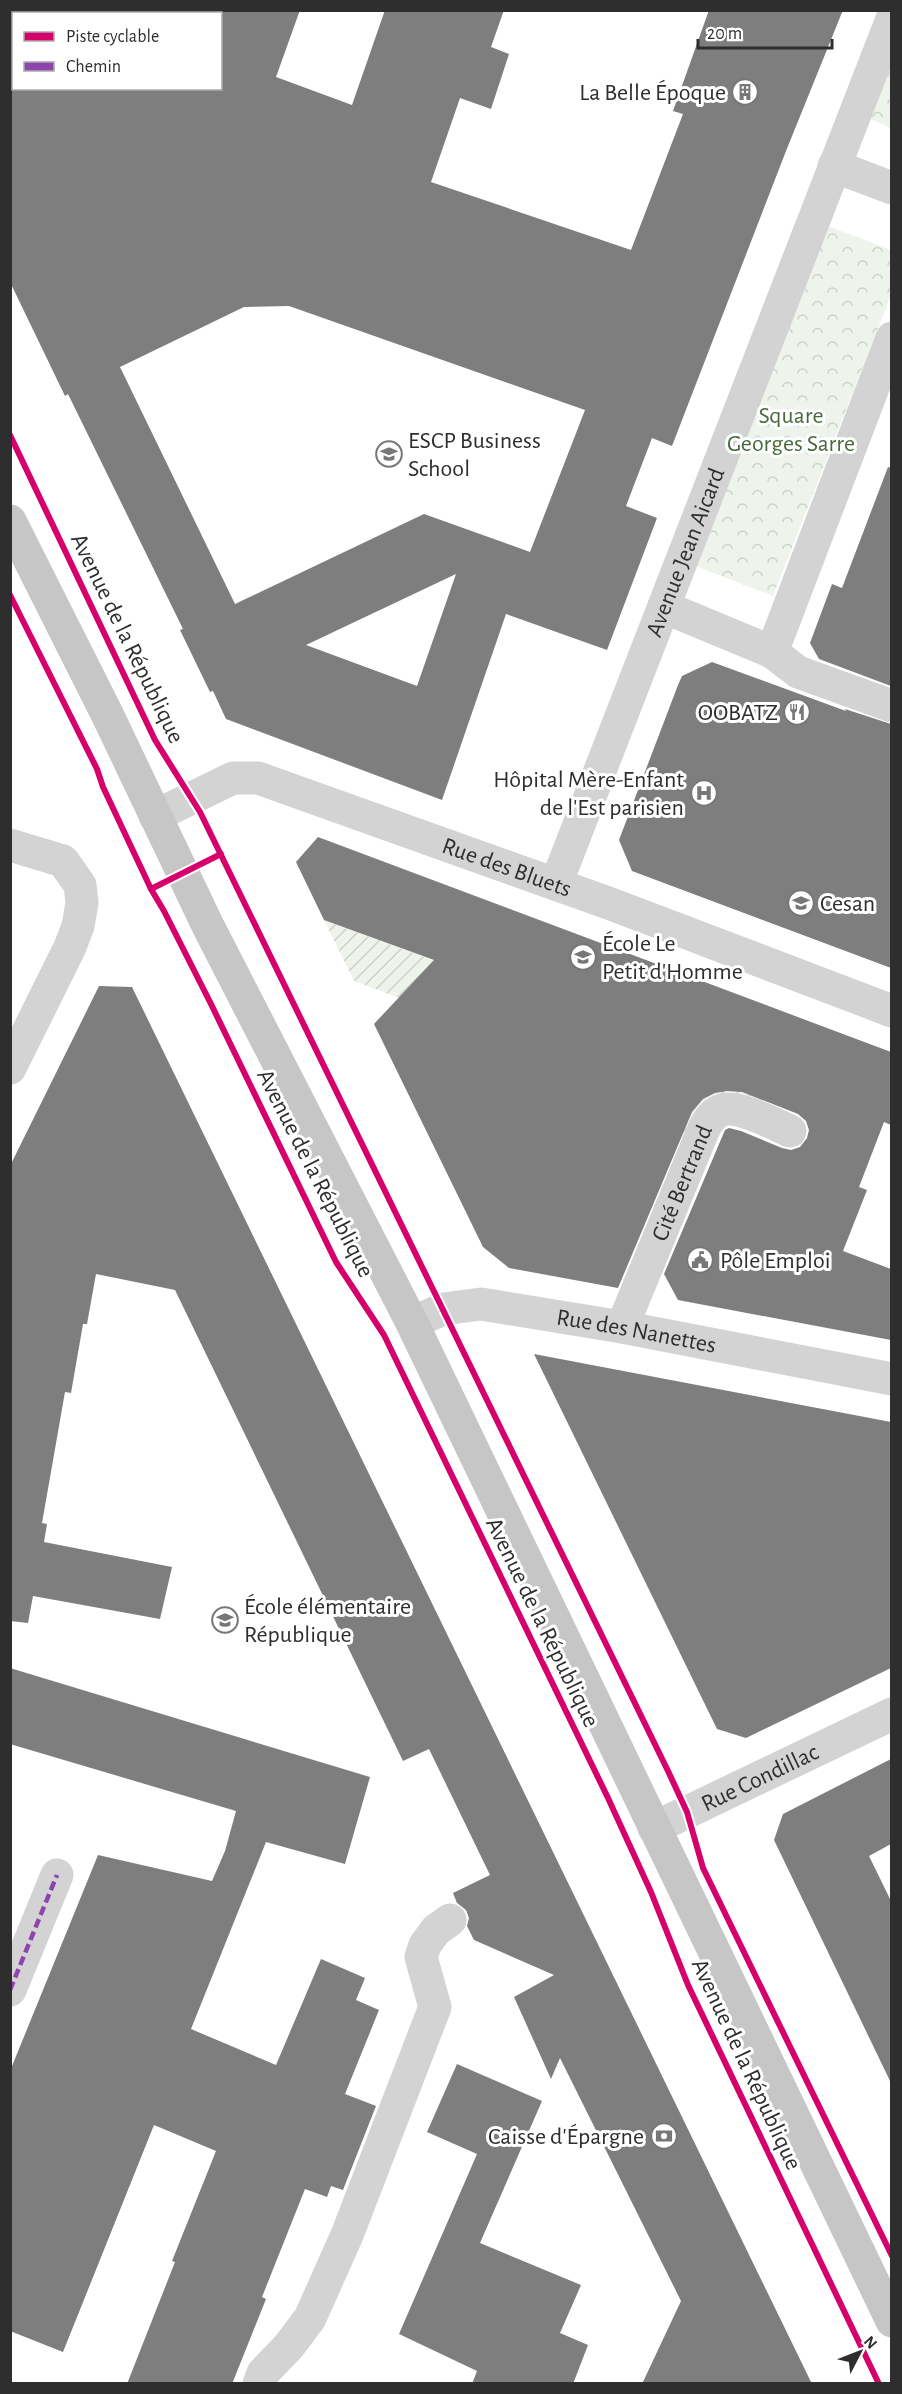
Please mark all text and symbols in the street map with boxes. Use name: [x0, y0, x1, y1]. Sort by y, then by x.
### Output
legend: [12, 12, 222, 90]
scale bar: [698, 12, 832, 50]
text: 20 m: [707, 25, 742, 43]
text: Piste cyclable: [66, 28, 159, 46]
text: Chemin: [66, 58, 121, 76]
building icon: La Belle Époque: [730, 77, 760, 107]
place label: La Belle Époque: [579, 79, 726, 105]
park label: Square Georges Sarre: [727, 404, 855, 456]
place label: ESCP Business School: [408, 429, 541, 481]
school or university icon: ESCP Business School: [374, 439, 404, 469]
street label: Avenue Jean Aicard: [642, 465, 729, 640]
street label: Avenue de la République: [66, 530, 188, 747]
restaurant icon: OOBATZ: [782, 697, 812, 727]
place label: OOBATZ: [698, 701, 778, 725]
place label: Hôpital Mère-Enfant de l'Est parisien: [493, 768, 684, 820]
hospital icon: Hôpital Mère-Enfant de l'Est parisien: [689, 778, 719, 808]
street label: Rue des Bluets: [439, 834, 574, 902]
school or university icon: Cesan: [786, 888, 816, 918]
place label: Cesan: [820, 892, 875, 916]
place label: École Le Petit d'Homme: [602, 930, 743, 984]
school or university icon: École Le Petit d'Homme: [568, 942, 598, 972]
street label: Avenue de la République: [252, 1066, 378, 1281]
street label: Cité Bertrand: [648, 1122, 717, 1245]
public building icon: Pôle Emploi: [685, 1245, 715, 1275]
place label: Pôle Emploi: [720, 1249, 830, 1273]
street label: Rue des Nanettes: [555, 1306, 718, 1358]
street label: Avenue de la République: [481, 1514, 603, 1731]
place label: École élémentaire République: [244, 1593, 411, 1647]
school or university icon: École élémentaire République: [210, 1605, 240, 1635]
street label: Rue Condillac: [698, 1740, 822, 1817]
street label: Avenue de la République: [687, 1955, 806, 2174]
bank icon: Caisse d'Épargne: [649, 2121, 679, 2151]
place label: Caisse d'Épargne: [488, 2123, 644, 2149]
north arrow: [830, 2322, 890, 2382]
text: N: [861, 2333, 880, 2352]

